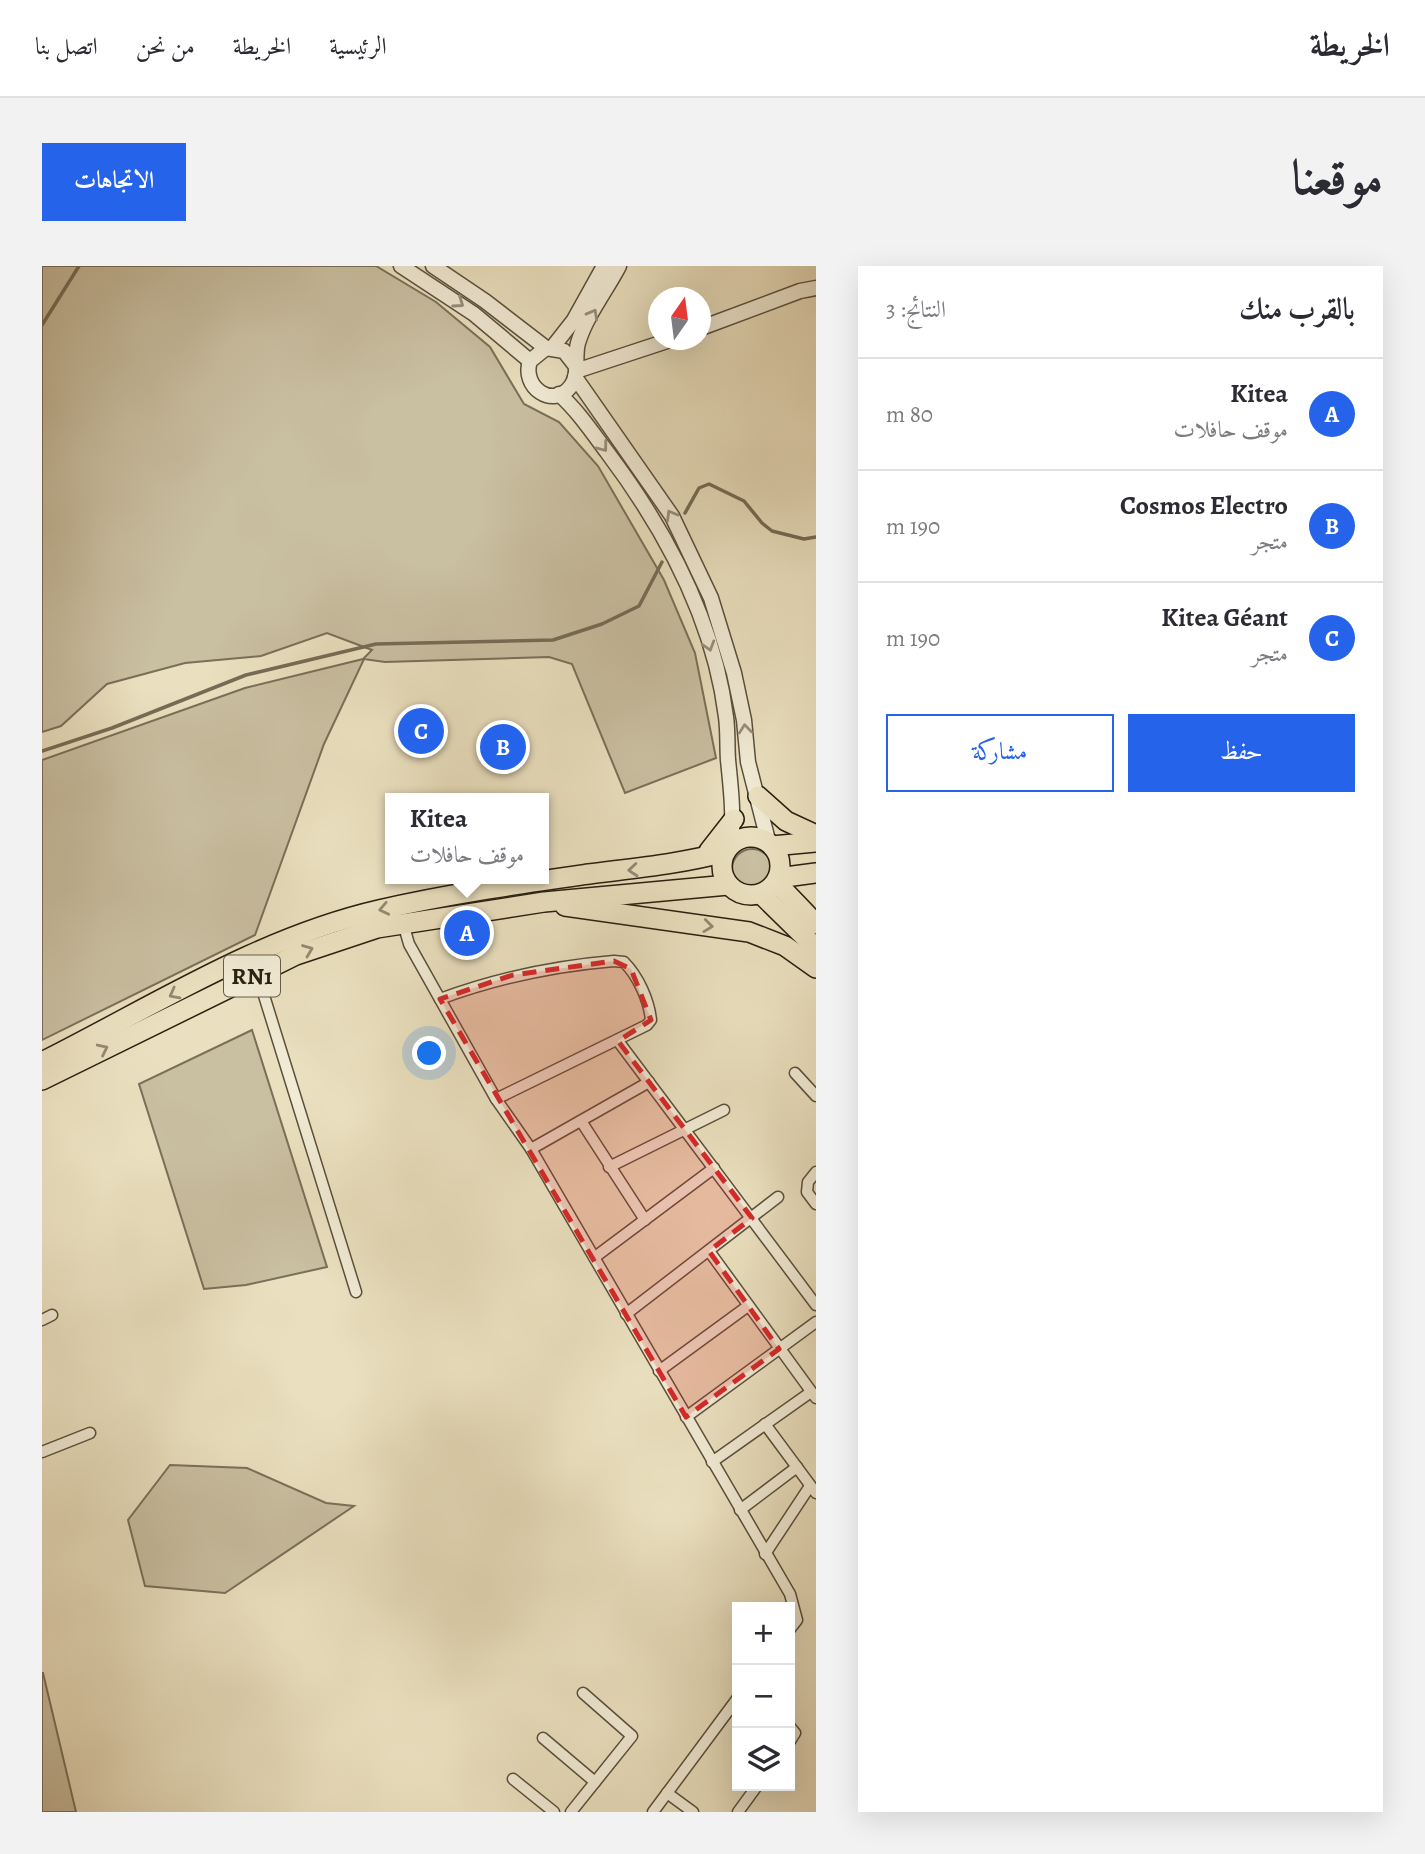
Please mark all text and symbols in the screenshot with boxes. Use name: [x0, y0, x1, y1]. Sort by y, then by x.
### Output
text: الخريطة: [1310, 22, 1390, 67]
text: اتصل بنا: [35, 30, 98, 62]
text: من نحن: [136, 30, 195, 62]
text: الخريطة: [233, 30, 291, 62]
text: الرئيسية: [329, 30, 387, 62]
button: الاتجاهات: [42, 143, 186, 221]
text: موقعنا: [1291, 144, 1383, 211]
north arrow: [648, 287, 711, 350]
text: بالقرب منك: [1239, 289, 1355, 329]
text: النتائج: 3: [886, 294, 946, 325]
one-way arrow: [451, 295, 464, 308]
one-way arrow: [585, 309, 598, 321]
text: Kitea: [1230, 376, 1288, 411]
text: 80 m: [886, 399, 933, 430]
text: A: [1325, 399, 1339, 430]
text: موقف حافلات: [1173, 414, 1288, 445]
one-way arrow: [594, 439, 607, 452]
text: Cosmos Electro: [1120, 488, 1288, 523]
one-way arrow: [666, 510, 679, 523]
text: 190 m: [886, 511, 940, 542]
text: B: [1325, 511, 1339, 542]
text: متجر: [1252, 526, 1288, 557]
text: Kitea Géant: [1161, 600, 1288, 635]
text: 190 m: [886, 623, 940, 654]
text: C: [1325, 623, 1339, 654]
text: متجر: [1252, 638, 1288, 669]
one-way arrow: [701, 640, 716, 652]
pin: C: [398, 705, 444, 757]
button: مشاركة: [886, 714, 1114, 792]
button: حفظ: [1128, 714, 1355, 792]
pin: B: [480, 721, 526, 773]
one-way arrow: [737, 723, 752, 735]
popup: [385, 793, 549, 884]
text: Kitea: [410, 801, 468, 836]
text: موقف حافلات: [410, 839, 524, 870]
one-way arrow: [627, 862, 638, 877]
one-way arrow: [378, 901, 390, 916]
pin: A: [444, 907, 490, 959]
one-way arrow: [702, 919, 714, 934]
one-way arrow: [301, 944, 313, 958]
road number: RN1: [224, 956, 280, 996]
one-way arrow: [169, 985, 181, 999]
your location: [412, 1036, 446, 1070]
one-way arrow: [96, 1044, 108, 1058]
map controls: [732, 1602, 795, 1791]
button: +: [732, 1602, 795, 1665]
button: −: [732, 1665, 795, 1728]
button: layers: [732, 1728, 795, 1791]

